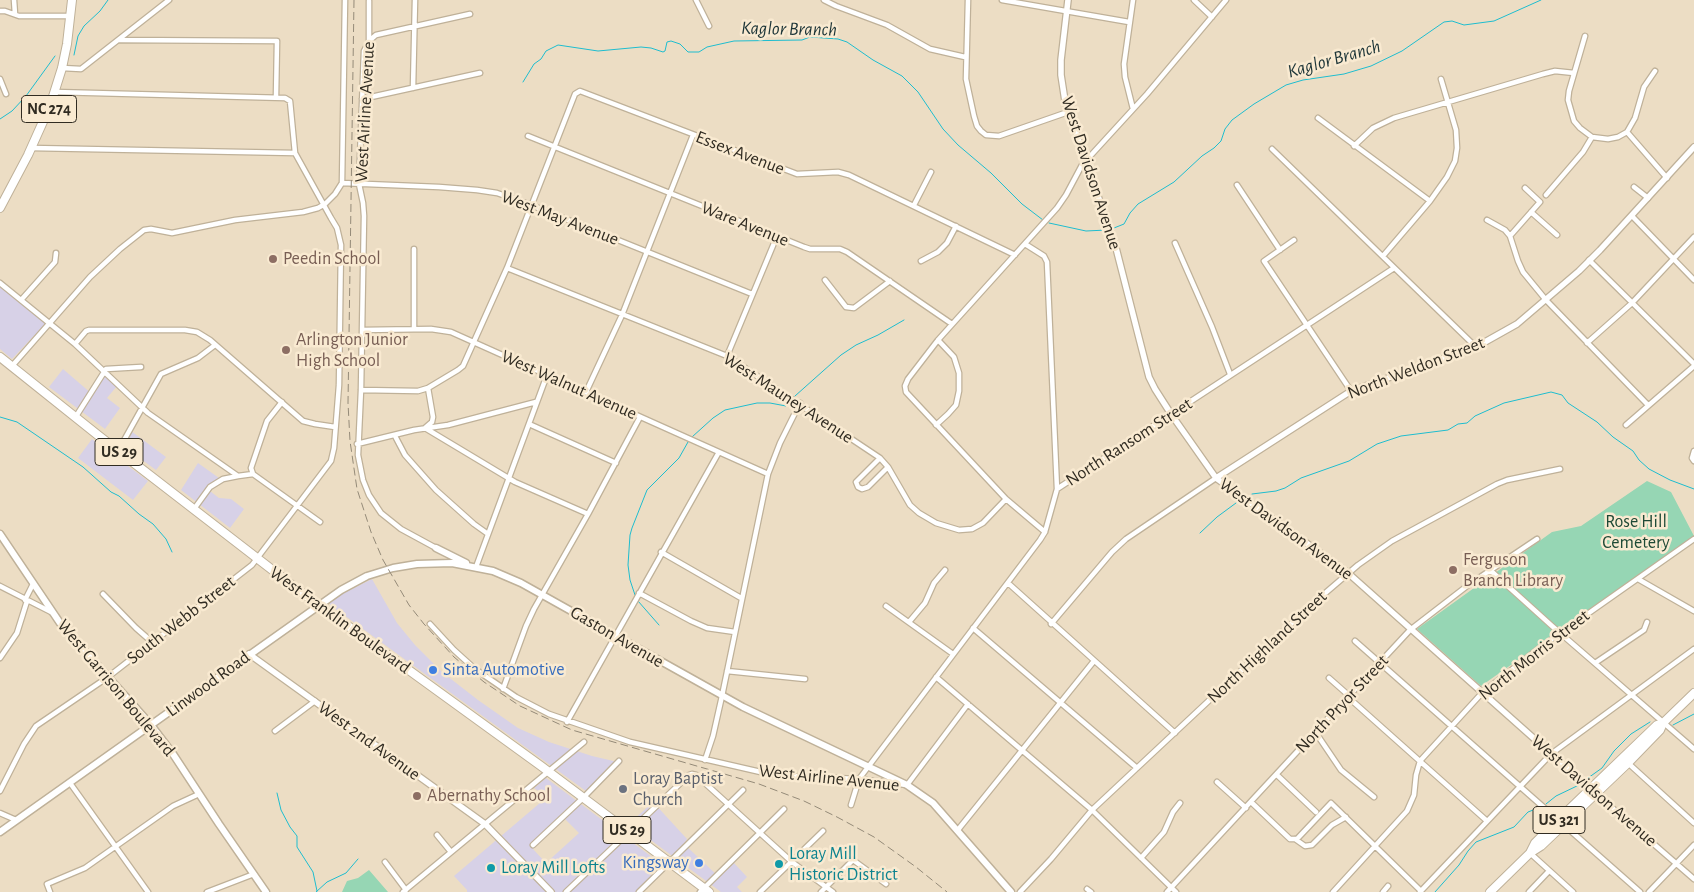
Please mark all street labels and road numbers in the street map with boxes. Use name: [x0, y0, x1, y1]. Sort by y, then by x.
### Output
street label: West Airline Avenue: [351, 41, 379, 183]
street label: West Davidson Avenue: [1056, 94, 1126, 252]
road number: NC 274: [22, 96, 76, 122]
street label: Essex Avenue: [692, 126, 788, 180]
street label: West May Avenue: [498, 186, 622, 250]
street label: Ware Avenue: [698, 197, 792, 251]
street label: North Weldon Street: [1344, 332, 1488, 404]
street label: West Walnut Avenue: [498, 345, 640, 425]
street label: West Mauney Avenue: [719, 348, 857, 448]
street label: North Ransom Street: [1062, 393, 1196, 491]
road number: US 29: [95, 438, 143, 466]
street label: West Davidson Avenue: [1215, 473, 1357, 585]
street label: West Franklin Boulevard: [265, 562, 415, 678]
street label: South Webb Street: [122, 571, 240, 669]
street label: North Highland Street: [1203, 586, 1331, 708]
street label: Gaston Avenue: [566, 602, 668, 672]
street label: North Morris Street: [1474, 605, 1594, 705]
street label: West Garrison Boulevard: [52, 615, 180, 761]
street label: Linwood Road: [162, 646, 254, 722]
street label: North Pryor Street: [1291, 650, 1393, 758]
street label: West 2nd Avenue: [314, 697, 424, 785]
street label: West Davidson Avenue: [1527, 730, 1661, 852]
street label: West Airline Avenue: [758, 760, 900, 796]
road number: US 321: [1533, 806, 1585, 834]
road number: US 29: [603, 816, 651, 844]

